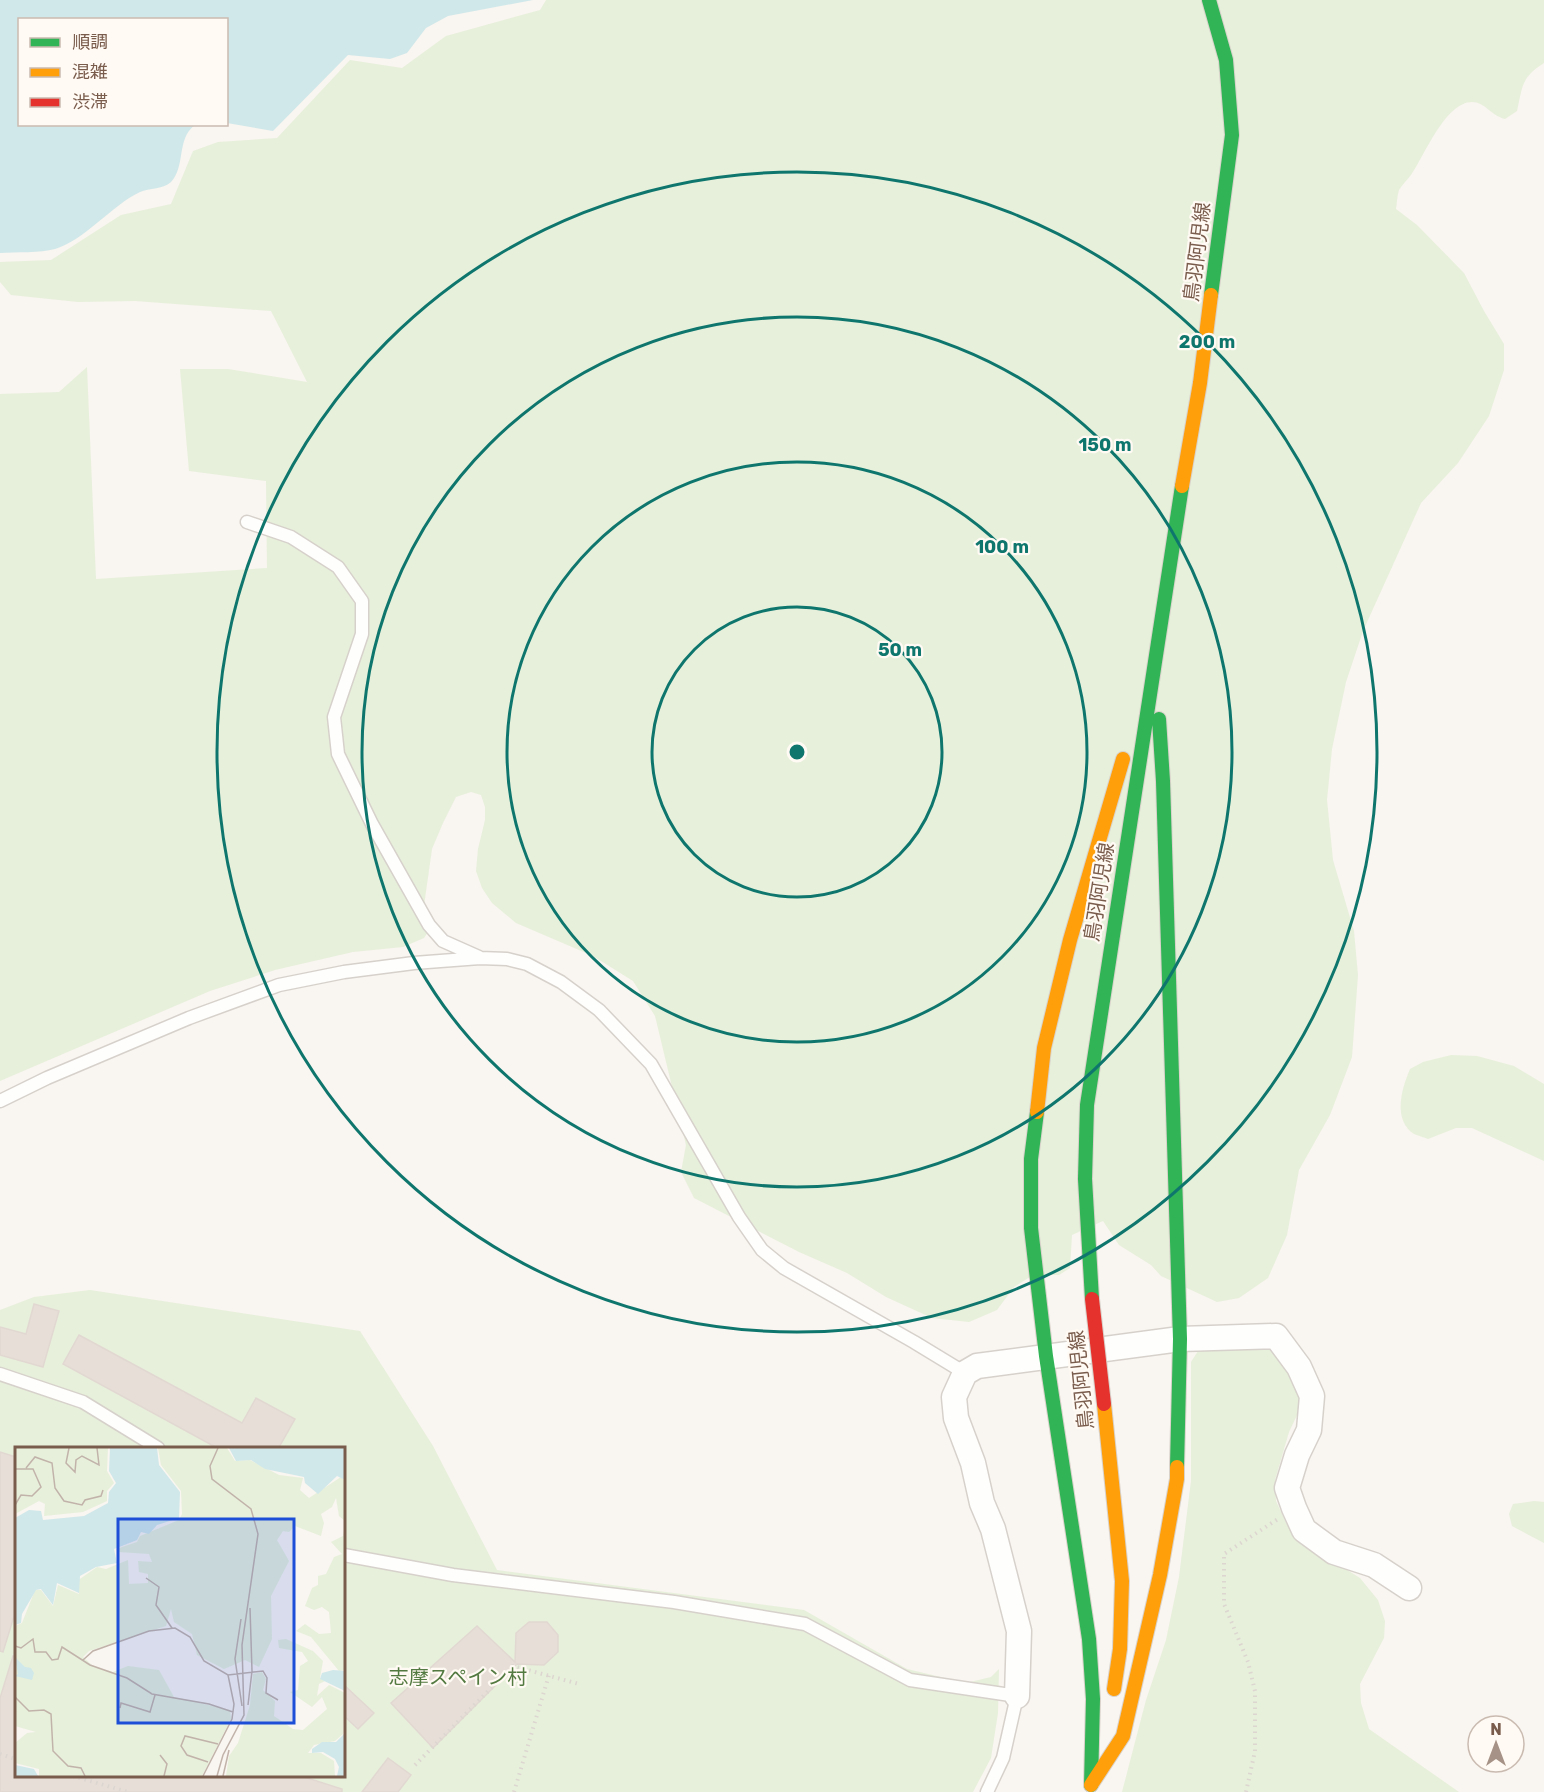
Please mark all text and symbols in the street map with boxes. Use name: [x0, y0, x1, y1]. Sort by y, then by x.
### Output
legend: [18, 18, 228, 126]
text: 順調: [72, 31, 108, 53]
text: 混雑: [72, 61, 108, 83]
text: 渋滞: [72, 91, 108, 113]
street label: 鳥羽阿児線: [1179, 201, 1215, 303]
text: 200 m: [1179, 331, 1235, 353]
text: 150 m: [1078, 434, 1132, 456]
text: 100 m: [975, 536, 1029, 558]
text: 50 m: [878, 639, 922, 661]
centre of rings: [787, 742, 807, 762]
street label: 鳥羽阿児線: [1079, 841, 1119, 943]
street label: 鳥羽阿児線: [1064, 1329, 1098, 1431]
inset map: [15, 1447, 345, 1777]
park label: 志摩スペイン村: [389, 1665, 527, 1689]
north arrow: [1466, 1714, 1526, 1774]
text: N: [1490, 1720, 1502, 1739]

